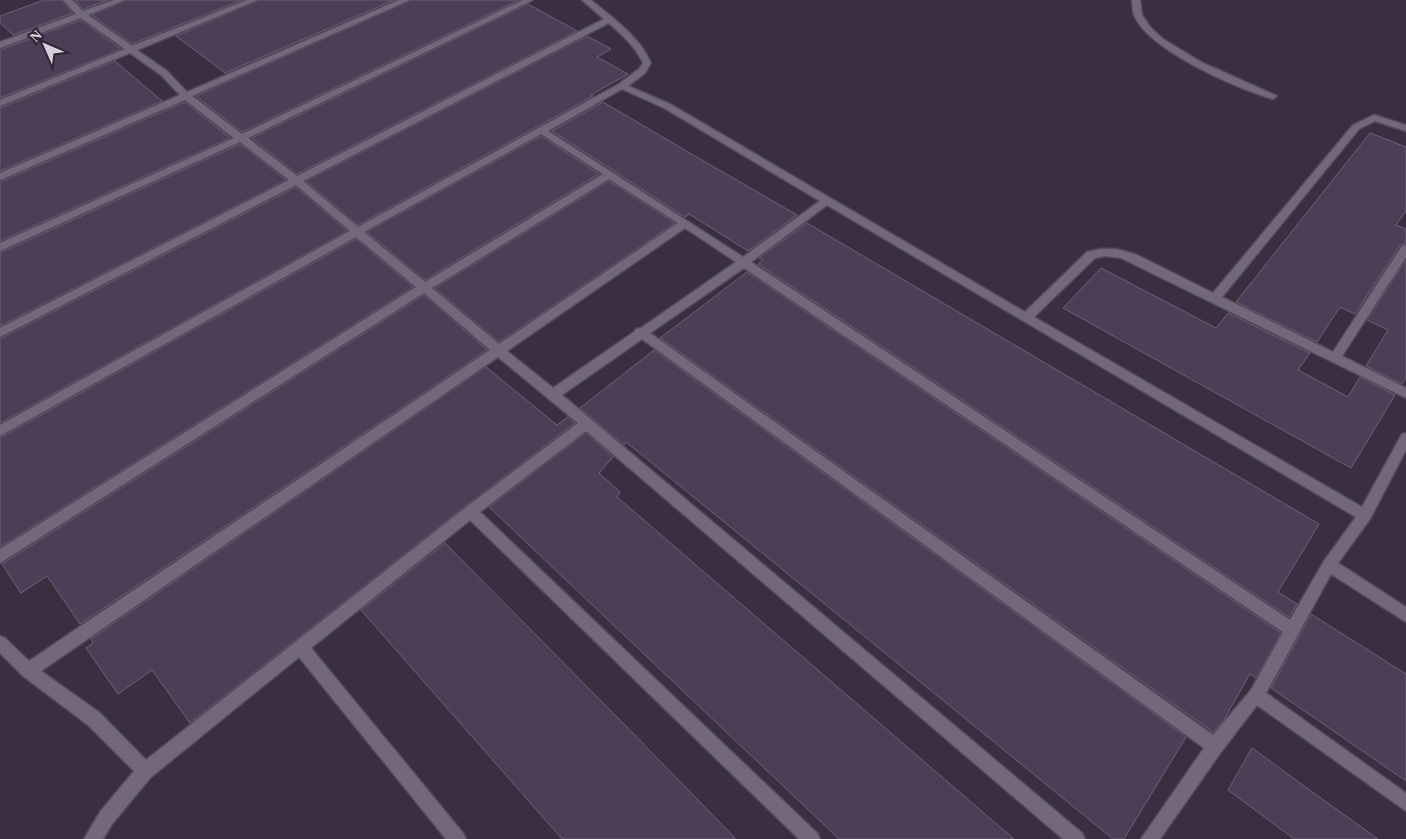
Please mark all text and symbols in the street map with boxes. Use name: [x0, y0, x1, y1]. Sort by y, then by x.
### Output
north arrow: [20, 20, 70, 70]
text: N: [27, 27, 45, 45]

